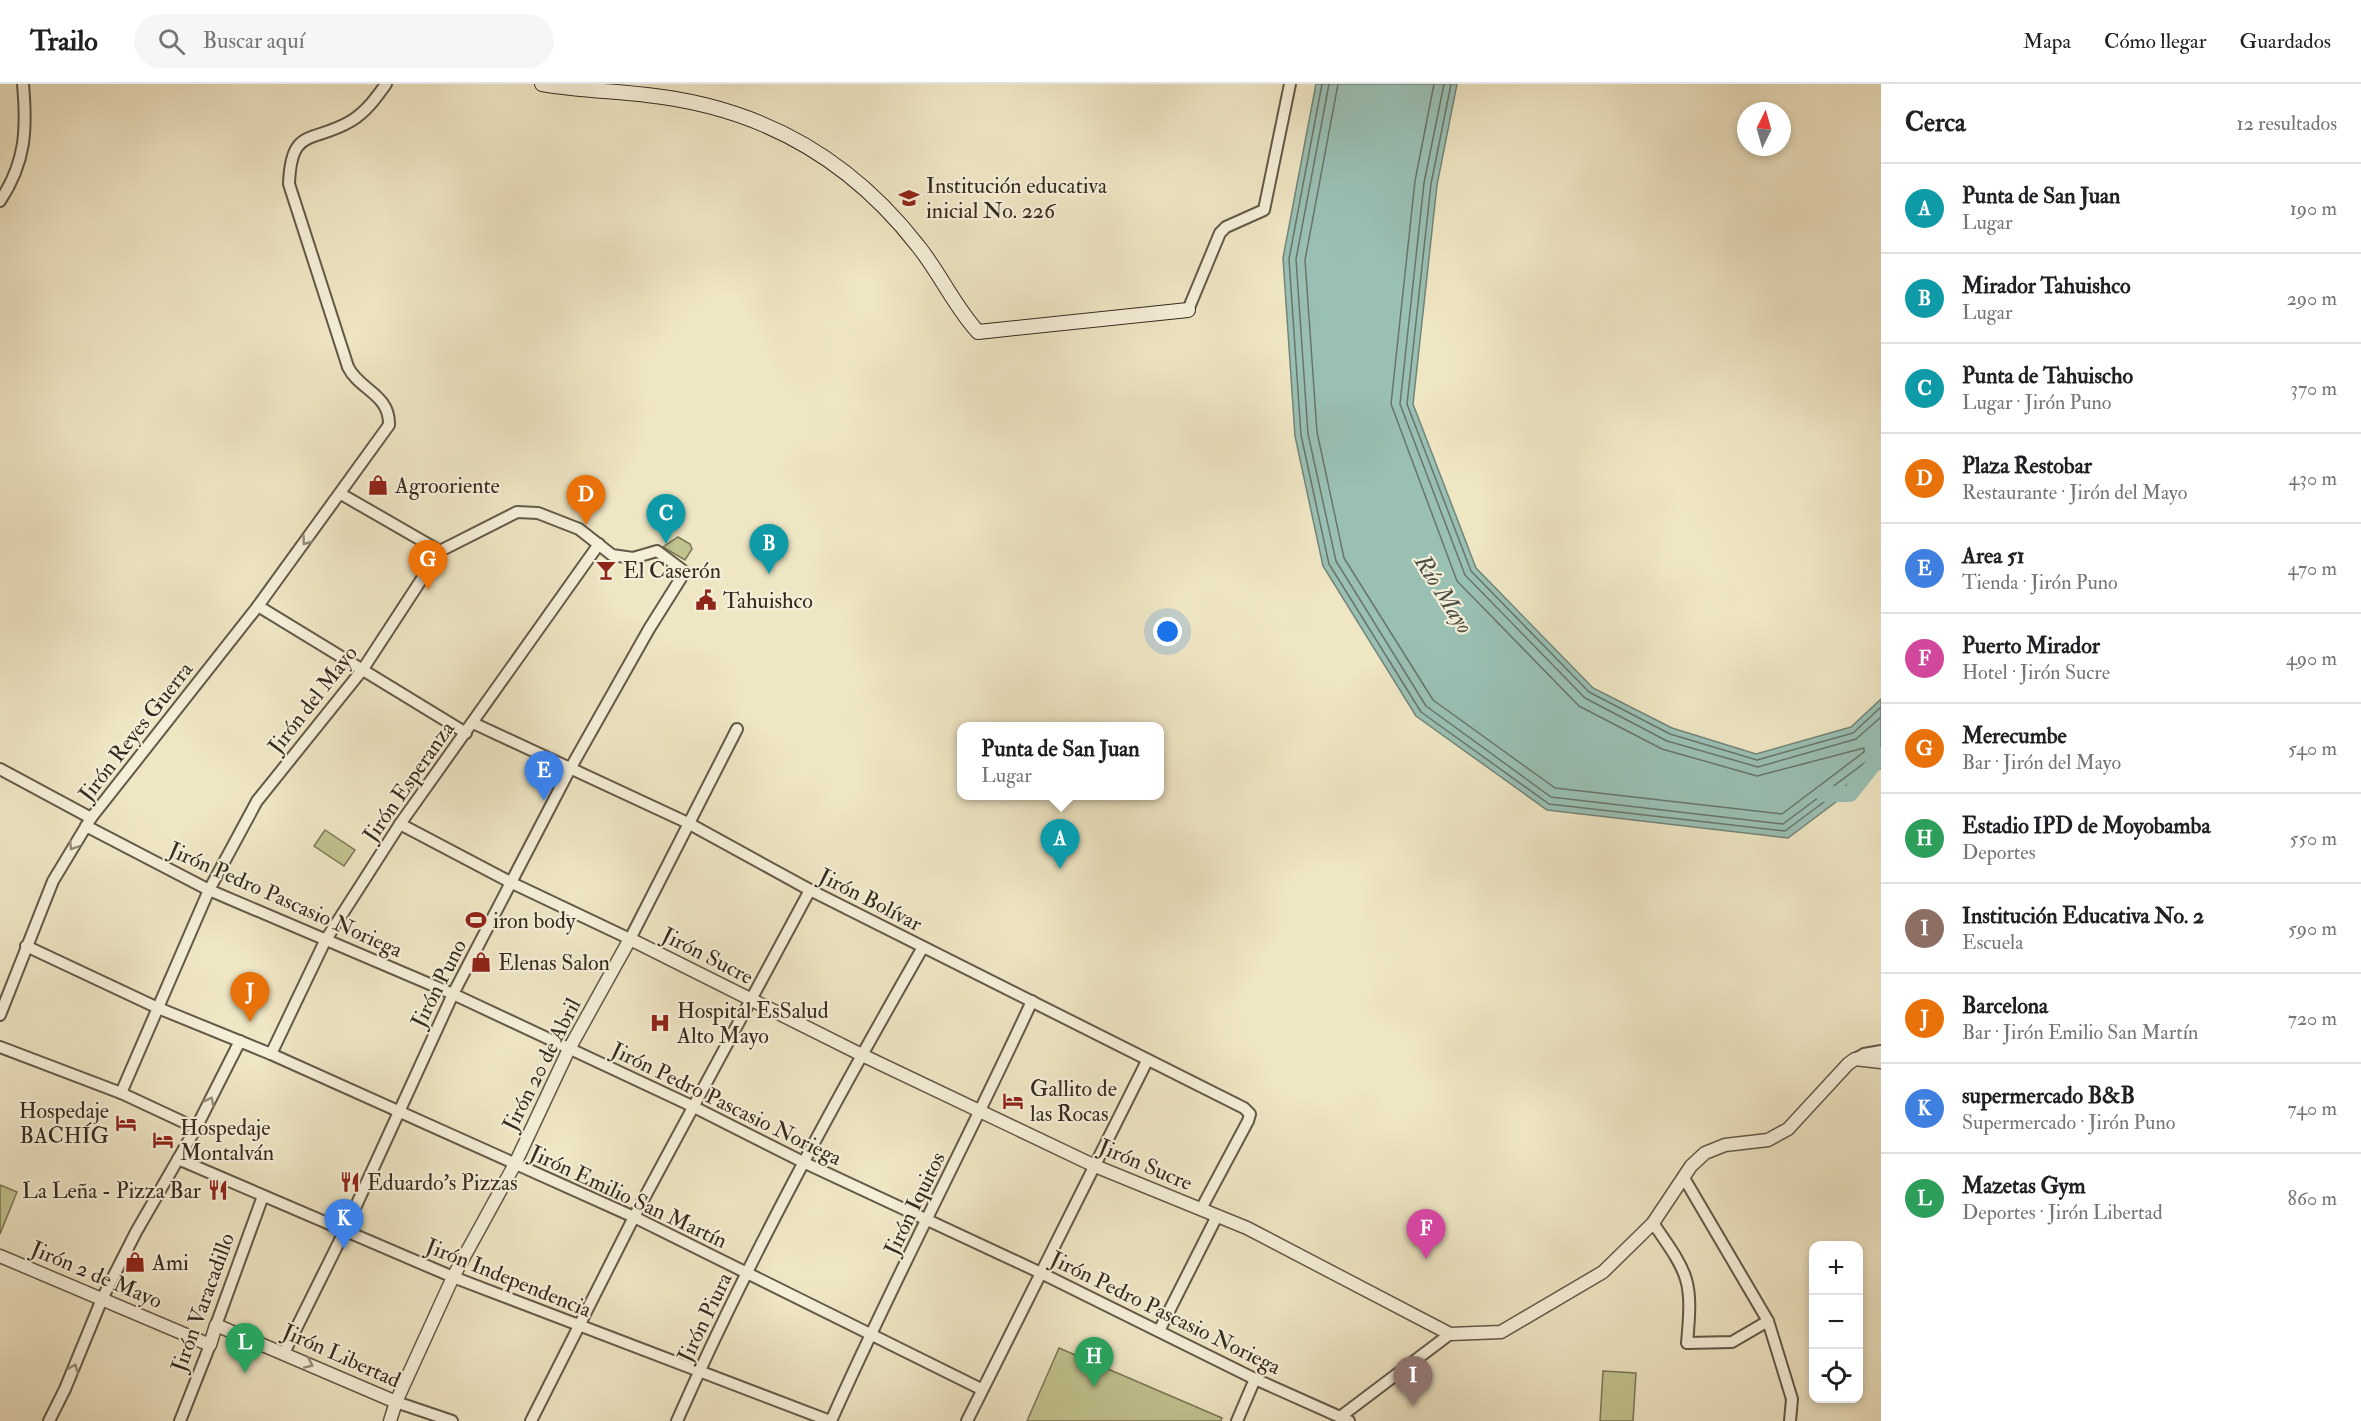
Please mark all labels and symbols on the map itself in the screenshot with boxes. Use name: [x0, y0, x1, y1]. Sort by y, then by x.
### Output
north arrow: [1737, 102, 1791, 156]
place label: Institución educativa inicial No. 226: [926, 172, 1108, 225]
school or university icon: Institución educativa inicial No. 226: [897, 186, 921, 210]
place label: Agrooriente: [394, 472, 500, 500]
shop icon: Agrooriente: [366, 473, 390, 497]
pin: D: [566, 476, 606, 525]
pin: C: [646, 494, 686, 544]
pin: B: [750, 524, 788, 574]
one-way arrow: [303, 535, 314, 546]
pin: G: [408, 540, 448, 590]
water label: Río Mayo: [1407, 548, 1480, 640]
place label: El Caserón: [623, 557, 721, 585]
bar icon: El Caserón: [594, 558, 618, 582]
place label: Tahuishco: [723, 587, 813, 615]
public building icon: Tahuishco: [694, 588, 718, 612]
your location: [1153, 617, 1182, 646]
street label: Jirón del Mayo: [261, 640, 364, 760]
street label: Jirón Reyes Guerra: [72, 655, 200, 808]
street label: Jirón Esperanza: [356, 715, 462, 849]
pin: E: [524, 752, 564, 801]
pin: A: [1040, 820, 1080, 869]
street label: Jirón Pedro Pascasio Noriega: [163, 835, 408, 965]
one-way arrow: [69, 839, 80, 850]
street label: Jirón Bolívar: [813, 861, 928, 938]
place label: iron body: [493, 907, 576, 935]
sports icon: iron body: [464, 908, 488, 932]
street label: Jirón Sucre: [656, 920, 758, 991]
street label: Jirón Puno: [404, 935, 473, 1033]
place label: Elenas Salon: [498, 949, 610, 977]
shop icon: Elenas Salon: [469, 950, 493, 974]
pin: J: [230, 972, 270, 1022]
street label: Jirón 20 de Abril: [496, 993, 588, 1136]
place label: Hospital EsSalud Alto Mayo: [676, 997, 829, 1050]
hospital icon: Hospital EsSalud Alto Mayo: [648, 1011, 672, 1035]
street label: Jirón Pedro Pascasio Noriega: [606, 1035, 847, 1172]
place label: Gallito de las Rocas: [1030, 1075, 1117, 1128]
hotel icon: Gallito de las Rocas: [1001, 1089, 1025, 1113]
place label: Hospedaje BACHÍG: [19, 1097, 109, 1150]
one-way arrow: [203, 1097, 214, 1108]
hotel icon: Hospedaje BACHÍG: [114, 1111, 138, 1135]
place label: Hospedaje Montalván: [180, 1114, 274, 1167]
hotel icon: Hospedaje Montalván: [151, 1128, 175, 1152]
street label: Jirón Sucre: [1094, 1132, 1197, 1197]
street label: Jirón Emilio San Martín: [524, 1138, 732, 1255]
street label: Jirón Iquitos: [877, 1147, 952, 1261]
place label: Eduardo's Pizzas: [367, 1169, 518, 1197]
restaurant icon: Eduardo's Pizzas: [338, 1170, 362, 1194]
place label: La Leña - Pizza Bar: [22, 1177, 202, 1205]
restaurant icon: La Leña - Pizza Bar: [206, 1178, 230, 1202]
pin: K: [324, 1200, 364, 1249]
pin: F: [1406, 1210, 1446, 1259]
street label: Jirón Varacadillo: [165, 1229, 241, 1377]
street label: Jirón Independencia: [420, 1232, 596, 1325]
street label: Jirón 2 de Mayo: [26, 1234, 166, 1315]
street label: Jirón Pedro Pascasio Noriega: [1045, 1244, 1286, 1381]
place label: Ami: [151, 1249, 189, 1277]
shop icon: Ami: [123, 1250, 147, 1274]
street label: Jirón Piura: [671, 1267, 739, 1368]
street label: Jirón Libertad: [277, 1317, 405, 1394]
pin: L: [226, 1324, 264, 1373]
pin: H: [1074, 1338, 1114, 1387]
one-way arrow: [303, 1356, 314, 1368]
pin: I: [1394, 1356, 1432, 1406]
one-way arrow: [67, 1364, 79, 1375]

